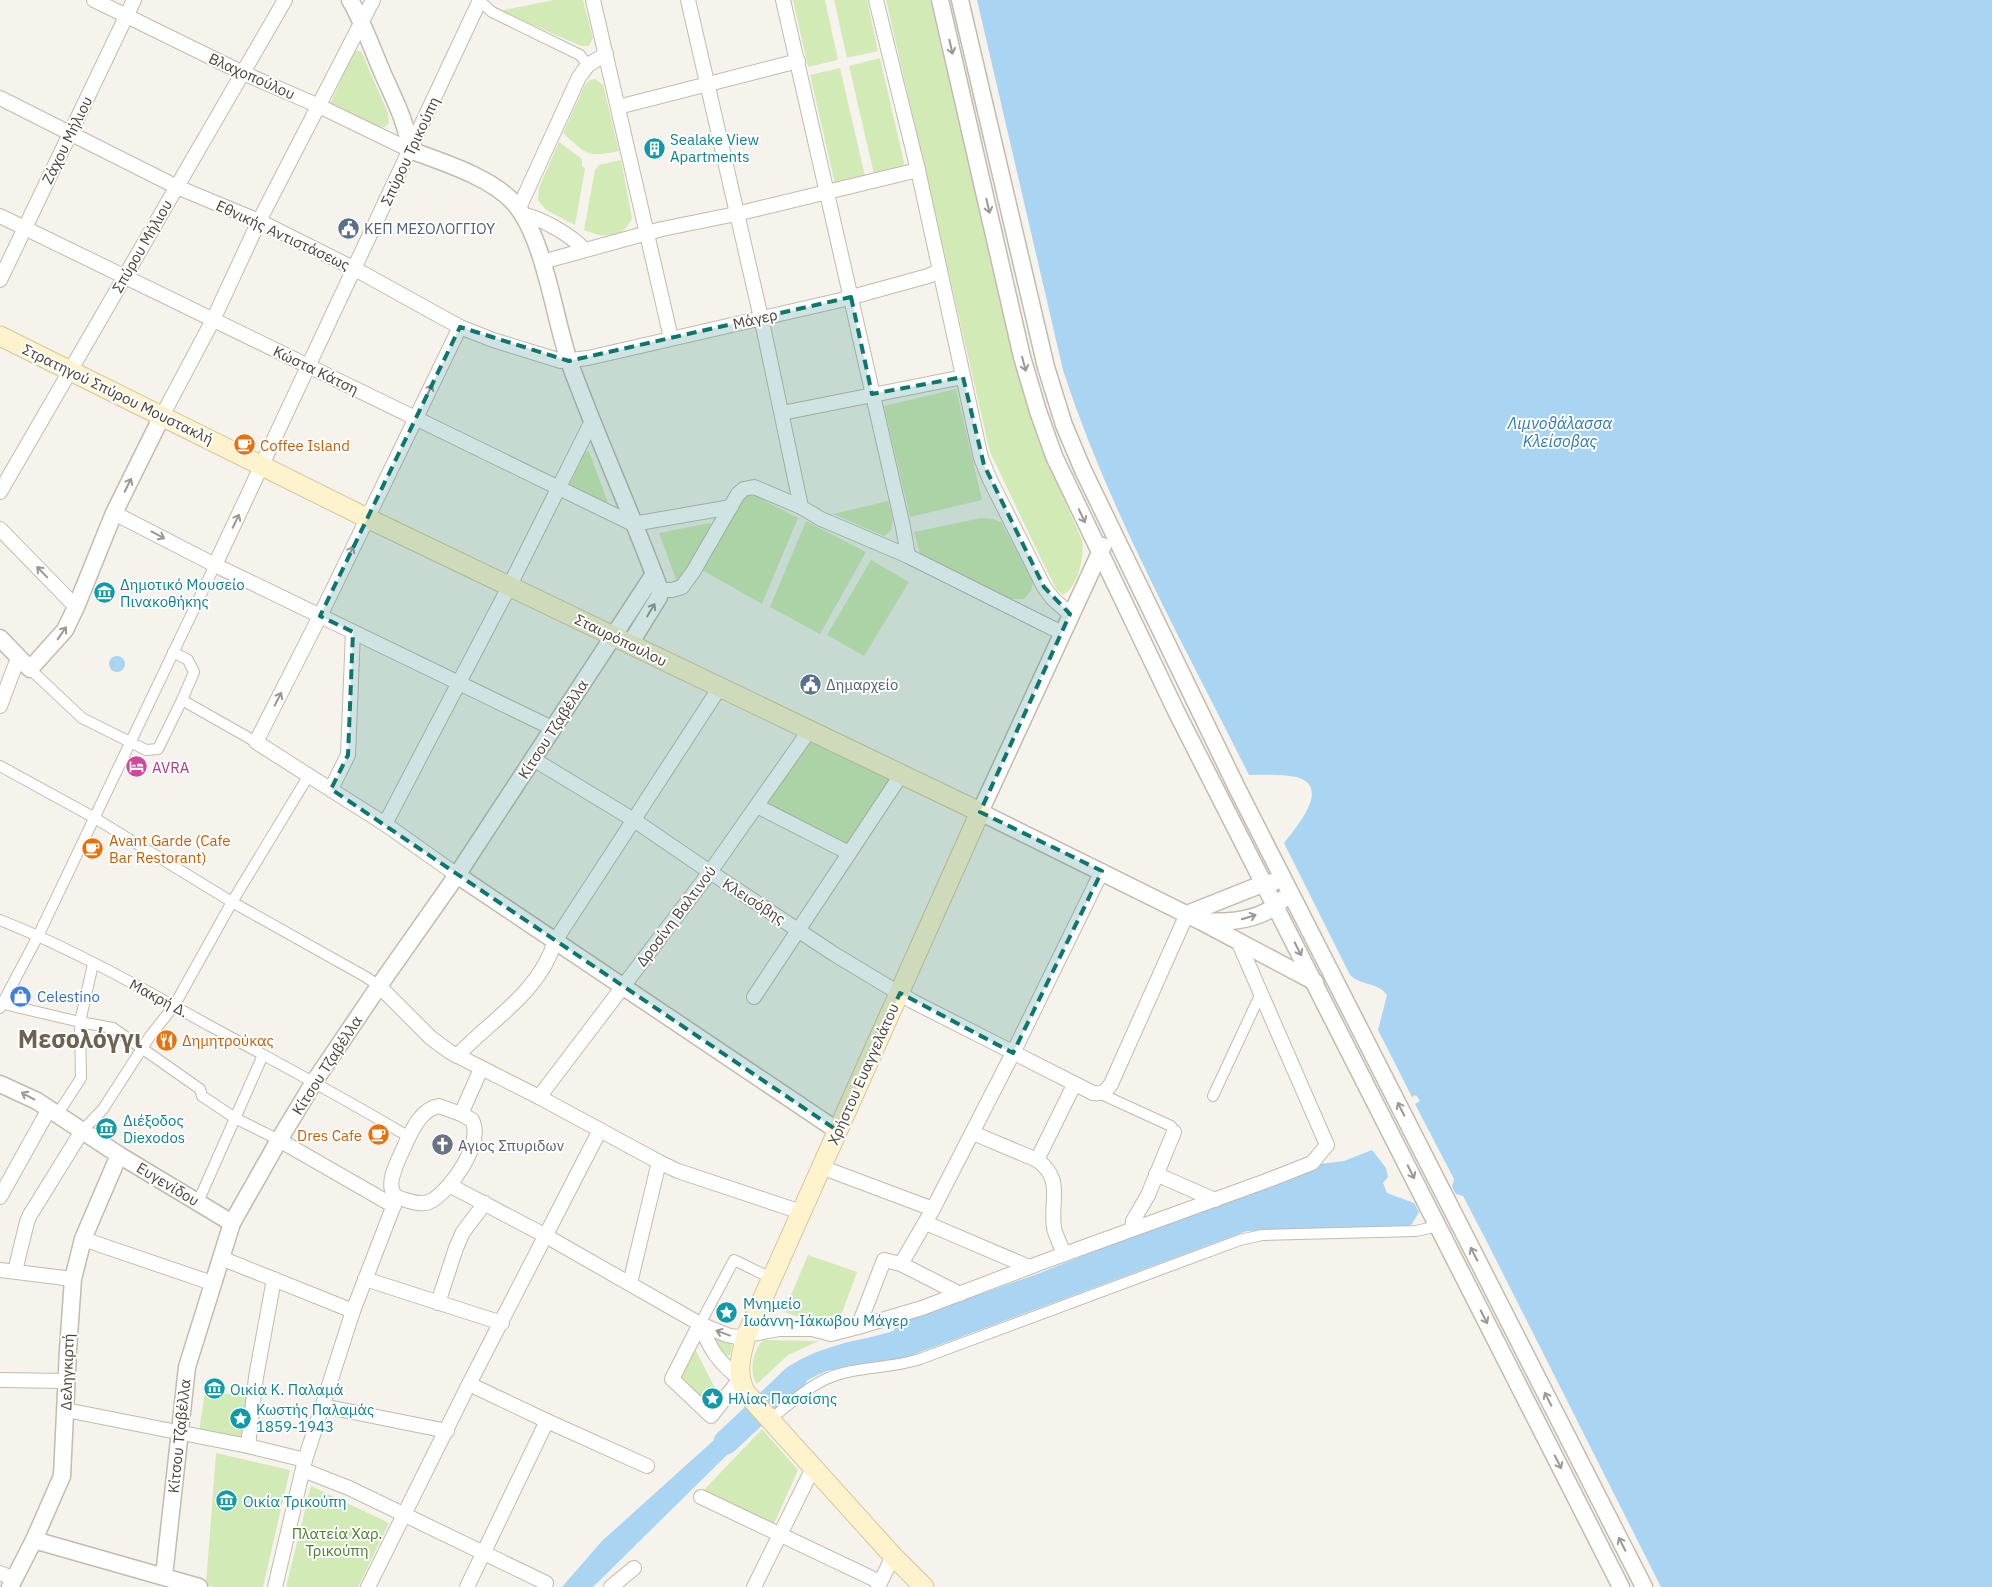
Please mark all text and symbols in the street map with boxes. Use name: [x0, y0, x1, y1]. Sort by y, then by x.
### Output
one-way arrow: [947, 39, 956, 55]
street label: Βλαχοπούλου: [206, 48, 298, 104]
street label: Ζάχου Μήλιου: [38, 93, 96, 187]
street label: Σπύρου Τρικούπη: [377, 94, 443, 208]
place label: Sealake View Apartments: [670, 130, 760, 166]
building icon: Sealake View Apartments: [642, 136, 666, 160]
street label: Σπύρου Μήλιου: [108, 196, 176, 296]
street label: Εθνικής Αντιστάσεως: [213, 196, 353, 274]
one-way arrow: [984, 197, 993, 213]
public building icon: ΚΕΠ ΜΕΣΟΛΟΓΓΙΟΥ: [336, 216, 360, 240]
place label: ΚΕΠ ΜΕΣΟΛΟΓΓΙΟΥ: [364, 219, 495, 238]
street label: Μάγερ: [731, 305, 779, 333]
street label: Στρατηγού Σπύρου Μουστακλή: [20, 339, 216, 449]
street label: Κώστα Κάτση: [270, 341, 362, 399]
one-way arrow: [1020, 356, 1030, 372]
one-way arrow: [425, 384, 434, 399]
water label: Λιμνοθάλασσα Κλείσοβας: [1507, 413, 1613, 451]
cafe icon: Coffee Island: [232, 433, 256, 457]
place label: Coffee Island: [260, 436, 350, 455]
one-way arrow: [124, 478, 133, 493]
one-way arrow: [1078, 508, 1087, 523]
one-way arrow: [232, 514, 242, 529]
one-way arrow: [150, 530, 165, 540]
one-way arrow: [345, 546, 355, 561]
one-way arrow: [36, 566, 49, 578]
place label: Δημοτικό Μουσείο Πινακοθήκης: [120, 575, 245, 611]
museum icon: Δημοτικό Μουσείο Πινακοθήκης: [92, 581, 116, 605]
one-way arrow: [646, 604, 656, 618]
street label: Σταυρόπουλου: [572, 609, 670, 671]
one-way arrow: [57, 626, 67, 640]
public building icon: Δημαρχείο: [798, 672, 822, 696]
street label: Κίτσου Τζαβέλλα: [514, 675, 592, 782]
place label: Δημαρχείο: [826, 675, 898, 694]
one-way arrow: [273, 691, 283, 706]
hotel icon: AVRA: [124, 755, 148, 779]
place label: AVRA: [152, 758, 190, 777]
place label: Avant Garde (Cafe Bar Restorant): [109, 831, 231, 867]
cafe icon: Avant Garde (Cafe Bar Restorant): [81, 837, 105, 861]
street label: Δροσίνη Βαλτινού: [632, 862, 720, 970]
street label: Κλεισόβης: [719, 874, 789, 928]
one-way arrow: [1241, 912, 1257, 922]
one-way arrow: [1294, 941, 1303, 956]
street label: Μακρή Δ.: [126, 975, 192, 1021]
shop icon: Celestino: [9, 984, 33, 1008]
place label: Celestino: [37, 987, 100, 1006]
street label: Χρήστου Ευαγγελάτου: [823, 1000, 903, 1148]
street label: Κίτσου Τζαβέλλα: [288, 1011, 366, 1118]
district label: Μεσολόγγι: [18, 1022, 142, 1055]
restaurant icon: Δημητρούκας: [154, 1028, 178, 1052]
place label: Δημητρούκας: [182, 1031, 274, 1050]
one-way arrow: [20, 1091, 35, 1101]
one-way arrow: [1396, 1102, 1405, 1117]
place label: Διέξοδος Diexodos: [123, 1111, 185, 1147]
museum icon: Διέξοδος Diexodos: [95, 1117, 119, 1141]
cafe icon: Dres Cafe: [366, 1123, 390, 1147]
place label: Dres Cafe: [297, 1126, 362, 1145]
church icon: Αγιος Σπυριδων: [430, 1133, 454, 1157]
place label: Αγιος Σπυριδων: [458, 1136, 565, 1155]
street label: Ευγενίδου: [133, 1158, 203, 1210]
one-way arrow: [1407, 1164, 1416, 1179]
one-way arrow: [1469, 1247, 1478, 1262]
place label: Μνημείο Ιωάννη-Ιάκωβου Μάγερ: [743, 1294, 908, 1330]
place icon: Μνημείο Ιωάννη-Ιάκωβου Μάγερ: [715, 1300, 739, 1324]
one-way arrow: [1480, 1309, 1489, 1324]
one-way arrow: [715, 1328, 731, 1337]
street label: Δεληγκιρτή: [56, 1333, 78, 1411]
museum icon: Οικία Κ. Παλαμά: [202, 1377, 226, 1401]
street label: Κίτσου Τζαβέλλα: [164, 1378, 194, 1494]
place label: Οικία Κ. Παλαμά: [230, 1380, 344, 1399]
place icon: Ηλίας Πασσίσης: [700, 1386, 724, 1410]
place label: Ηλίας Πασσίσης: [728, 1389, 837, 1408]
one-way arrow: [1543, 1392, 1552, 1407]
place label: Κωστής Παλαμάς 1859-1943: [256, 1400, 374, 1436]
place icon: Κωστής Παλαμάς 1859-1943: [228, 1406, 252, 1430]
one-way arrow: [1554, 1454, 1563, 1469]
museum icon: Οικία Τρικούπη: [215, 1489, 239, 1513]
place label: Οικία Τρικούπη: [243, 1492, 347, 1511]
park label: Πλατεία Χαρ. Τρικούπη: [292, 1524, 382, 1560]
one-way arrow: [1617, 1536, 1627, 1551]

